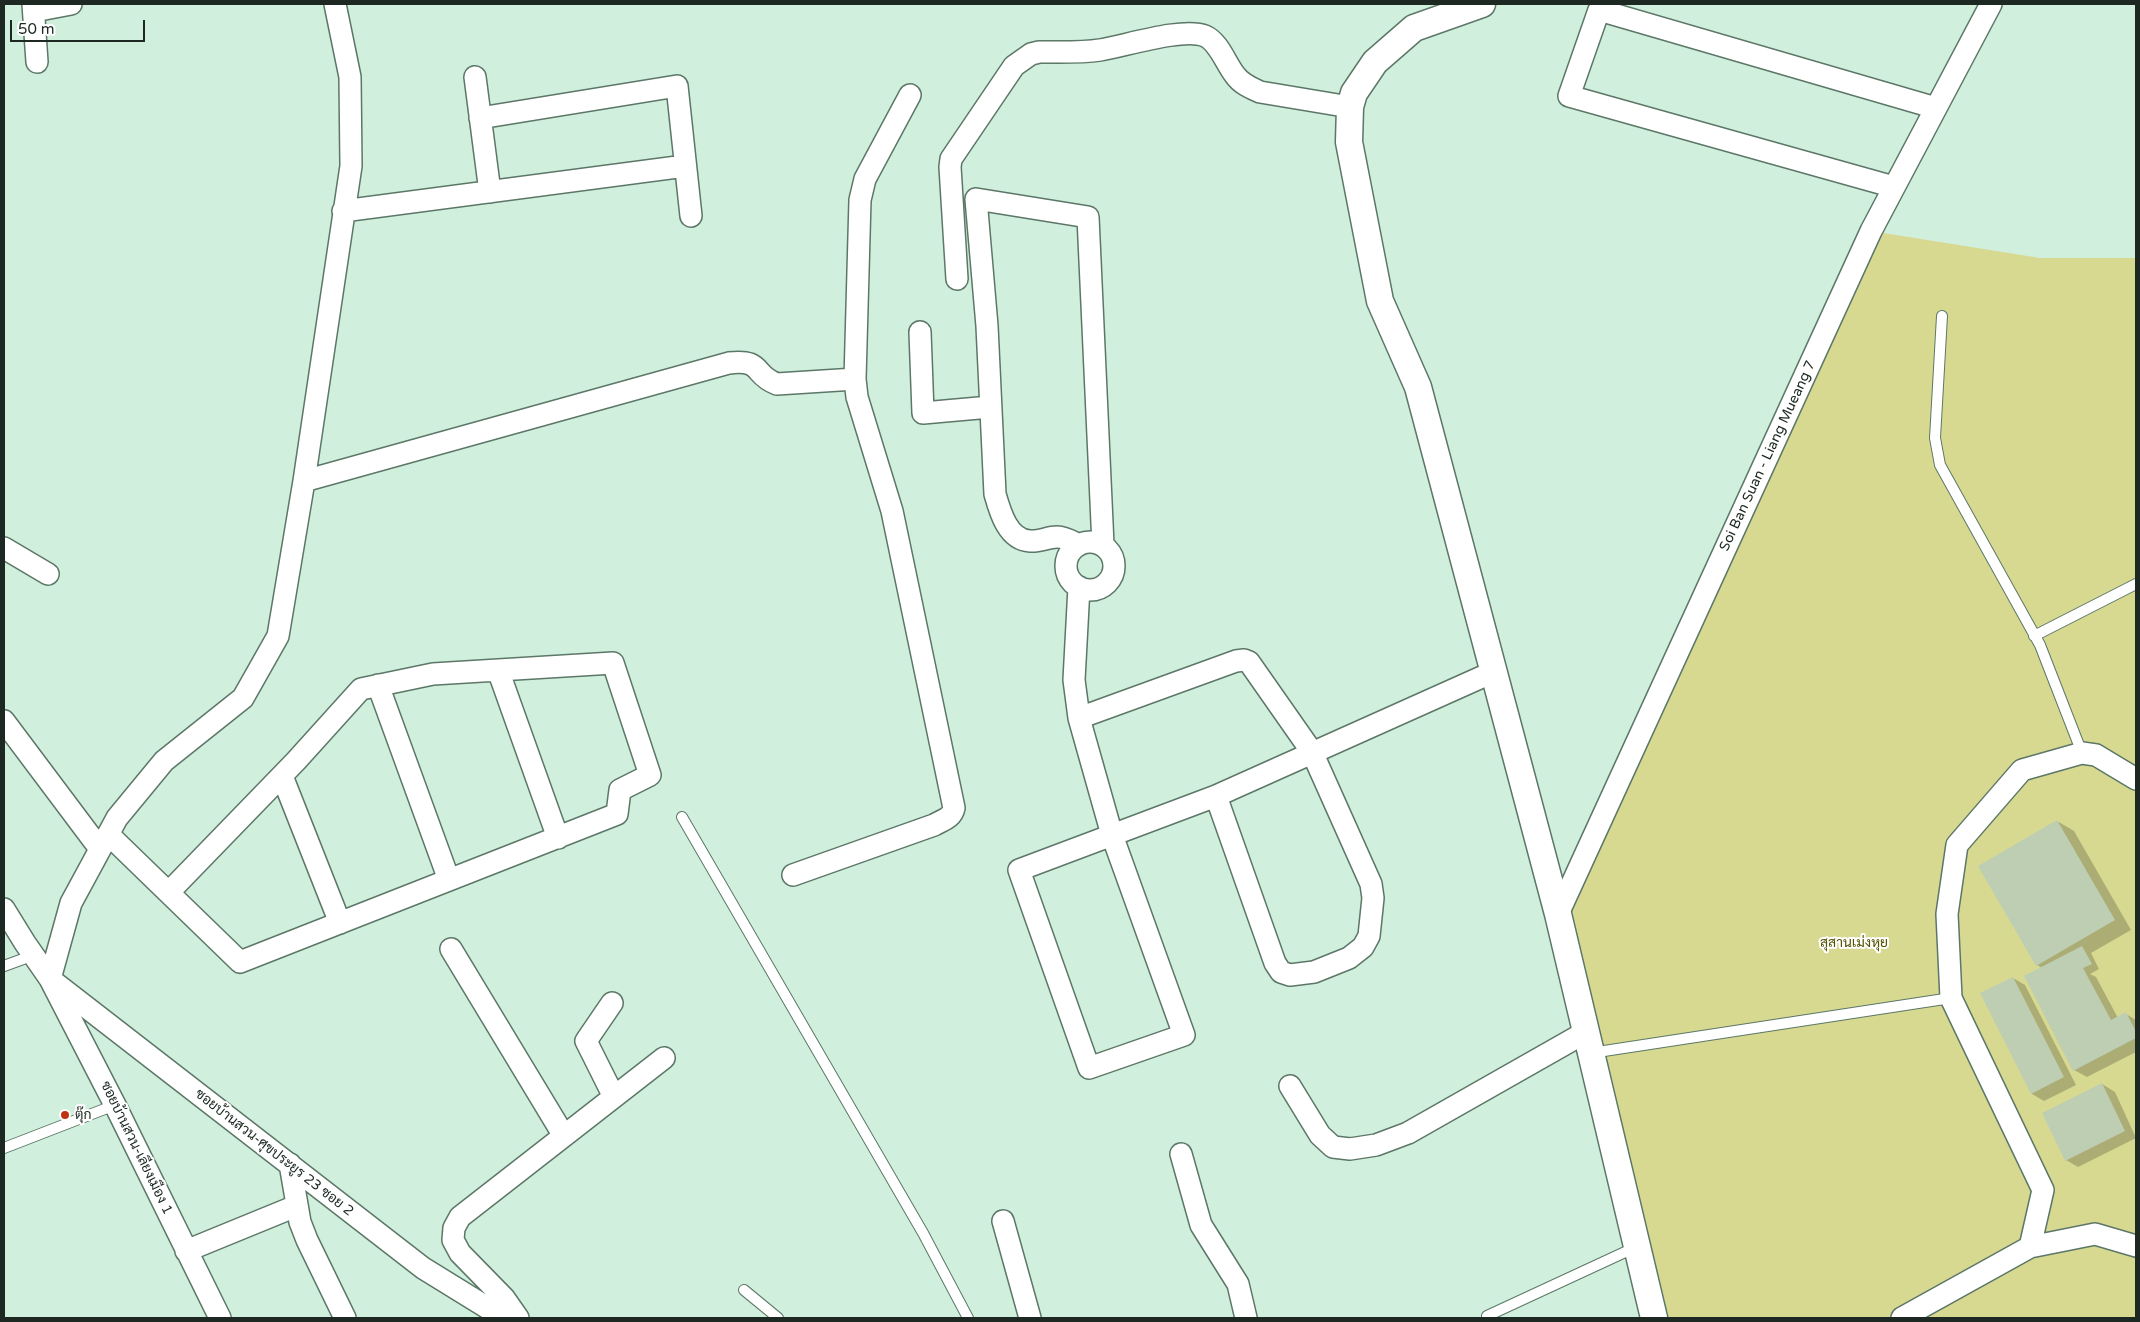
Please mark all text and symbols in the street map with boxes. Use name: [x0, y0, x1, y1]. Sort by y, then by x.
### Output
scale bar: [12, 10, 148, 42]
text: 50 m: [18, 20, 55, 38]
street label: Soi Ban Suan - Liang Mueang 7: [1716, 358, 1820, 554]
park label: สุสานเม่งหุย: [1820, 935, 1888, 951]
street label: ซอยบ้านสวน-เลียงเมือง 1: [96, 1079, 176, 1217]
street label: ซอยบ้านสวน-ศุขประยูร 23 ซอย 2: [191, 1086, 357, 1220]
place label: ตุ๊ก: [75, 1107, 92, 1123]
marker: ตุ๊ก: [59, 1109, 71, 1121]

